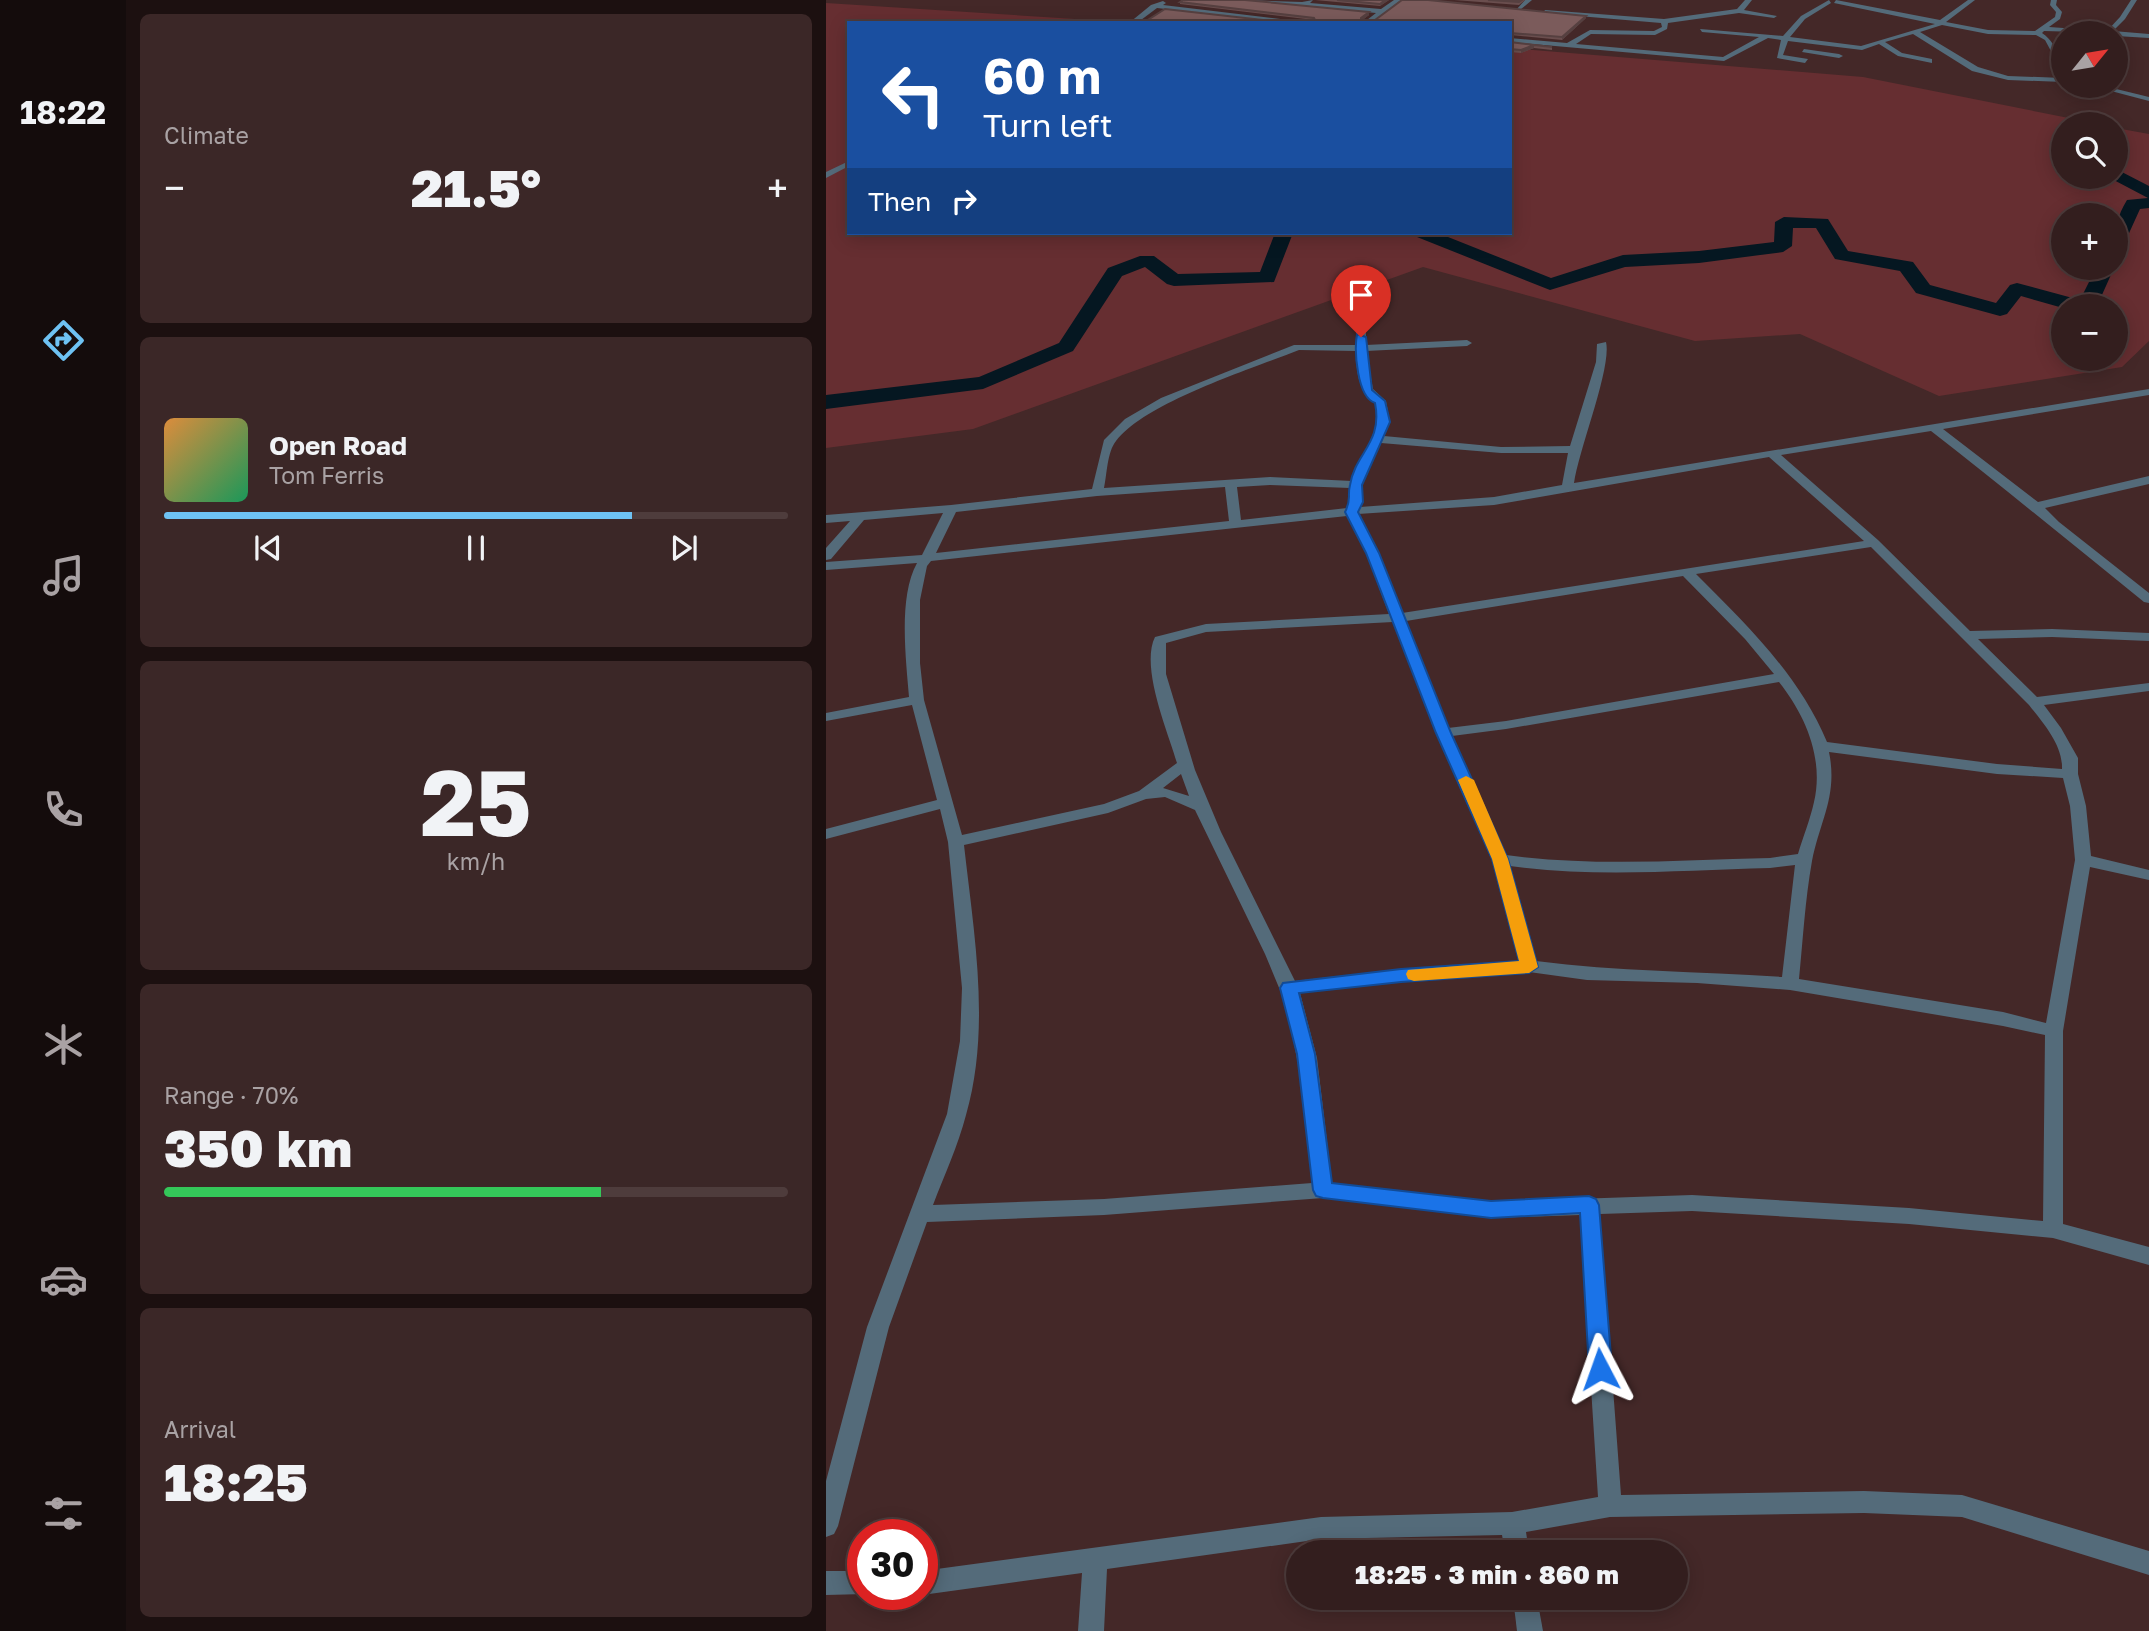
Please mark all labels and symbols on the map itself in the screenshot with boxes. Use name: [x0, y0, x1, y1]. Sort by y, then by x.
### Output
north arrow: [2051, 21, 2128, 98]
pin: [1331, 265, 1391, 337]
position arrow: [1563, 1332, 1637, 1406]
speed limit sign: 30: [847, 1519, 938, 1610]

